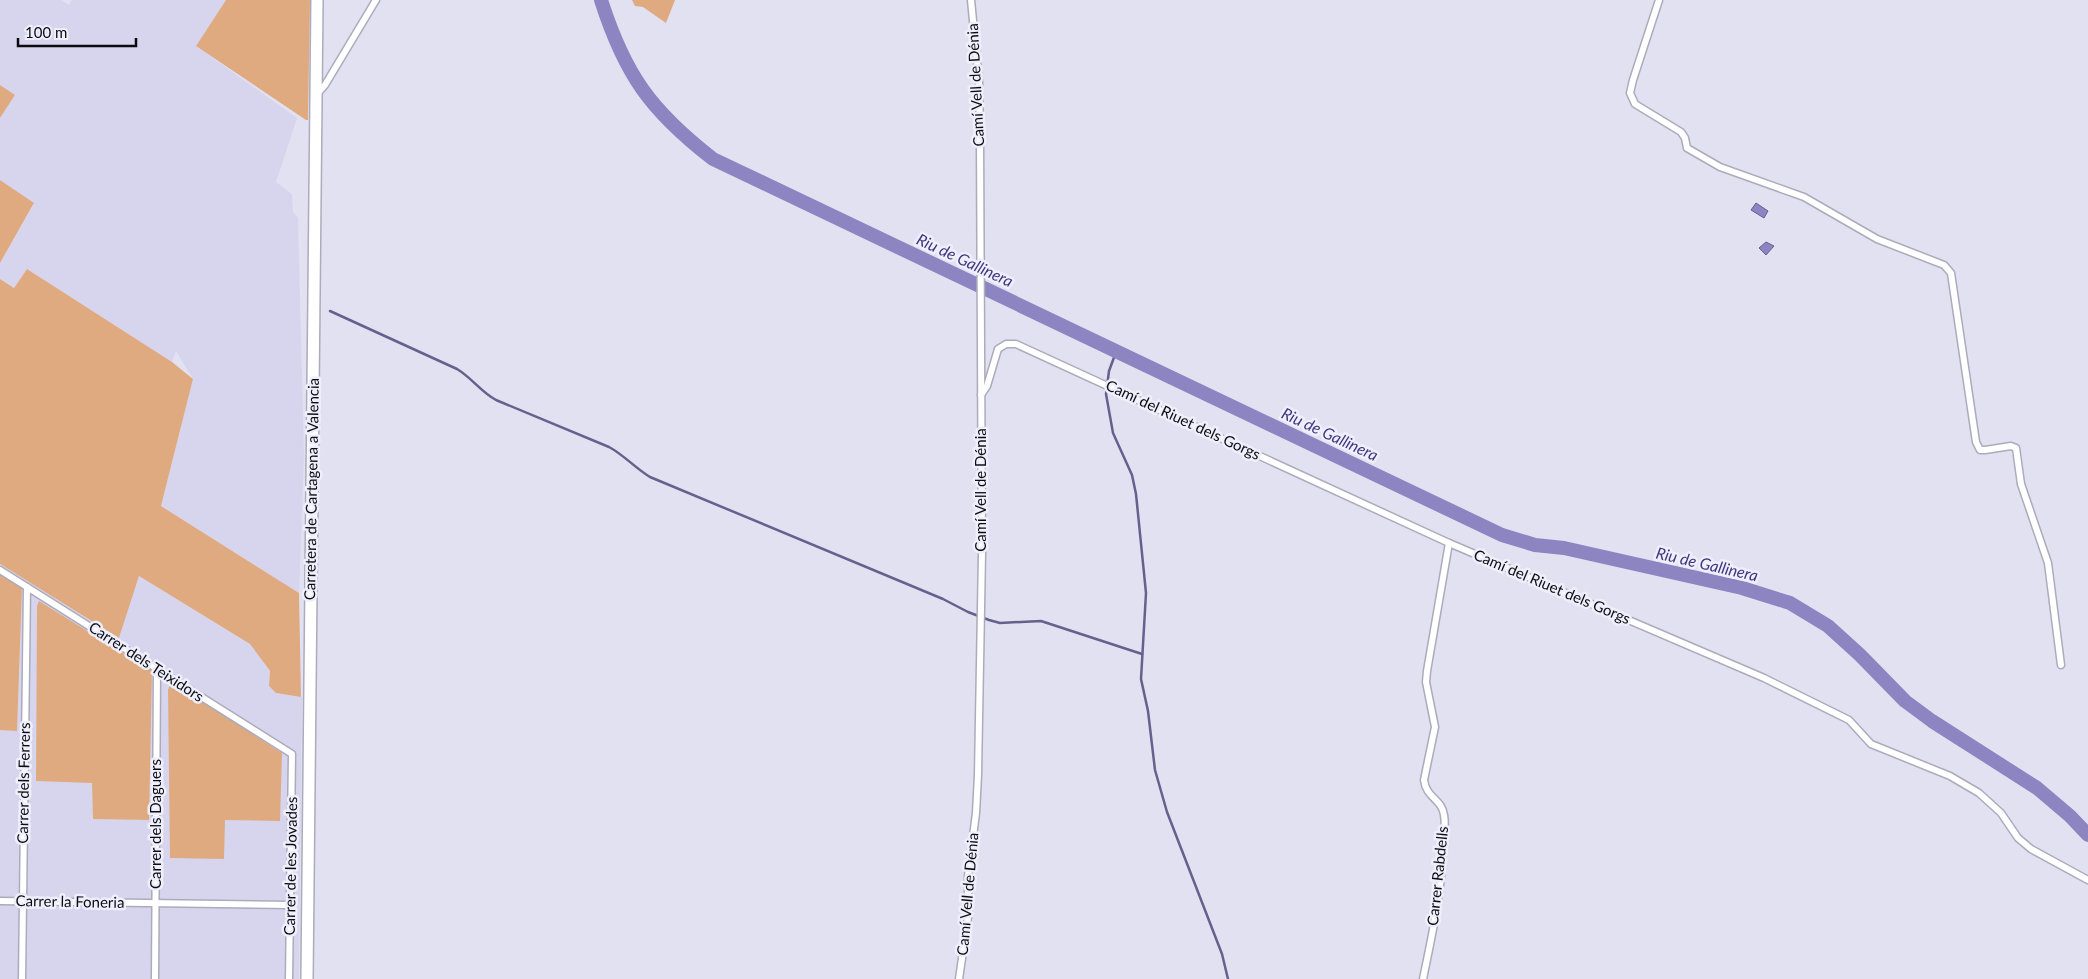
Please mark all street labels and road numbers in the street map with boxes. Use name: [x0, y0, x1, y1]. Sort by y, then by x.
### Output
street label: Camí Vell de Dénia: [963, 23, 987, 147]
street label: Camí del Riuet dels Gorgs: [1103, 375, 1264, 463]
street label: Carretera de Cartagena a Valencia: [300, 378, 322, 600]
street label: Camí Vell de Dénia: [971, 428, 989, 552]
street label: Camí del Riuet dels Gorgs: [1471, 545, 1633, 627]
street label: Carrer dels Teixidors: [86, 617, 207, 705]
street label: Carrer dels Ferrers: [13, 722, 33, 844]
street label: Carrer dels Daguers: [146, 759, 164, 889]
street label: Carrer de les Jovades: [280, 796, 300, 935]
street label: Carrer Rabdells: [1423, 825, 1451, 927]
street label: Camí Vell de Dénia: [953, 832, 981, 956]
street label: Carrer la Foneria: [15, 891, 125, 911]

